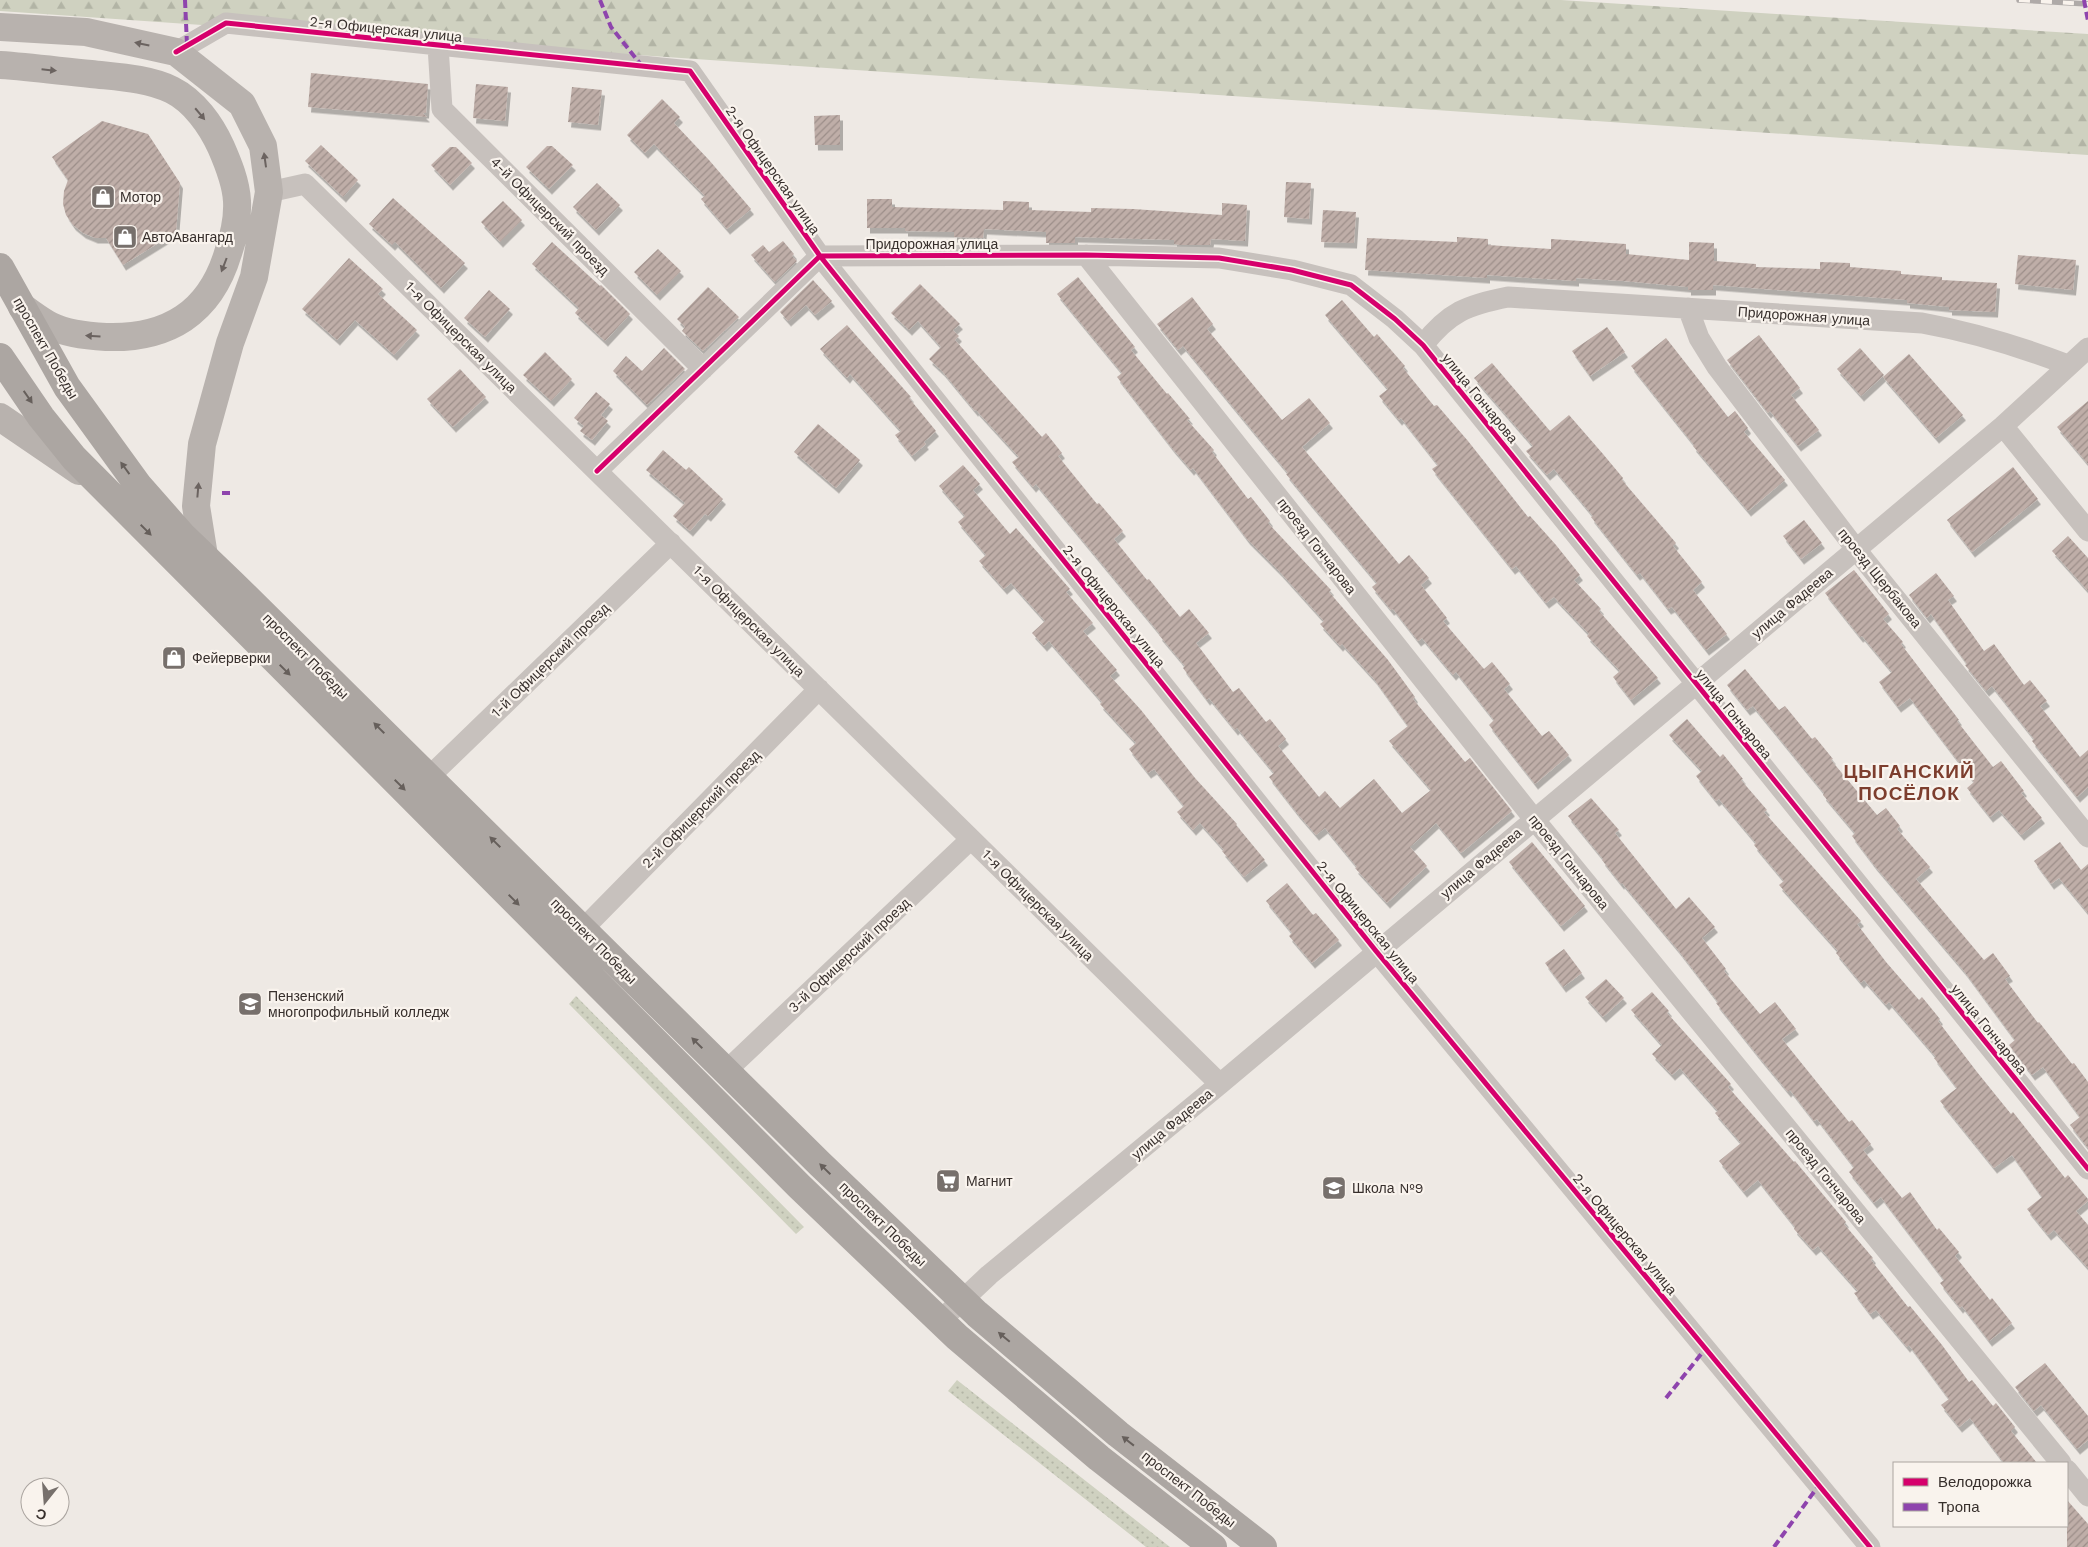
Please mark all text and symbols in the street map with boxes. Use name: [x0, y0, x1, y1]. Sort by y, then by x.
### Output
street label: 2-я Офицерская улица: [309, 13, 463, 45]
one-way arrow: [134, 40, 149, 48]
one-way arrow: [41, 66, 57, 74]
street label: 2-я Офицерская улица: [723, 103, 824, 237]
one-way arrow: [194, 107, 206, 119]
one-way arrow: [260, 151, 268, 167]
street label: 4-й Офицерский проезд: [488, 154, 612, 278]
shop icon: Мотор: [90, 184, 116, 210]
place label: Мотор: [120, 189, 161, 205]
shop icon: АвтоАвангард: [112, 224, 138, 250]
place label: АвтоАвангард: [142, 229, 233, 245]
street label: Придорожная улица: [866, 236, 999, 252]
one-way arrow: [220, 258, 227, 273]
street label: 1-я Офицерская улица: [402, 278, 520, 396]
street label: проспект Победы: [10, 294, 82, 402]
street label: Придорожная улица: [1737, 303, 1871, 329]
one-way arrow: [85, 331, 101, 339]
street label: улица Гончарова: [1439, 350, 1521, 446]
one-way arrow: [23, 390, 33, 404]
one-way arrow: [120, 461, 130, 474]
one-way arrow: [194, 482, 202, 498]
street label: проезд Гончарова: [1275, 495, 1360, 597]
one-way arrow: [140, 523, 152, 535]
street label: проезд Щербакова: [1835, 525, 1925, 631]
street label: 2-я Офицерская улица: [1060, 541, 1169, 671]
street label: 1-я Офицерская улица: [690, 562, 808, 680]
street label: улица Фадеева: [1748, 564, 1836, 641]
street label: 1-й Офицерский проезд: [488, 600, 612, 720]
street label: проспект Победы: [260, 610, 352, 702]
shop icon: Фейерверки: [161, 645, 187, 671]
place label: Фейерверки: [192, 650, 271, 666]
one-way arrow: [279, 663, 291, 675]
street label: улица Гончарова: [1693, 666, 1775, 762]
one-way arrow: [373, 722, 385, 734]
street label: 2-й Офицерский проезд: [639, 747, 763, 871]
district label: ЦЫГАНСКИЙ ПОСЁЛОК: [1843, 760, 1975, 805]
one-way arrow: [393, 779, 405, 791]
street label: проезд Гончарова: [1526, 811, 1612, 913]
street label: улица Фадеева: [1437, 824, 1525, 901]
one-way arrow: [489, 836, 501, 848]
street label: 1-я Офицерская улица: [979, 846, 1097, 964]
street label: 2-я Офицерская улица: [1314, 857, 1423, 987]
one-way arrow: [508, 894, 520, 906]
street label: проспект Победы: [548, 895, 640, 987]
street label: 3-й Офицерский проезд: [785, 895, 913, 1015]
street label: улица Гончарова: [1948, 981, 2030, 1077]
place label: Пензенский многопрофильный колледж: [268, 988, 450, 1020]
school or university icon: Пензенский многопрофильный колледж: [237, 991, 263, 1017]
one-way arrow: [691, 1037, 703, 1049]
street label: улица Фадеева: [1128, 1085, 1216, 1162]
street label: проезд Гончарова: [1783, 1125, 1869, 1227]
one-way arrow: [820, 1163, 832, 1175]
supermarket icon: Магнит: [935, 1168, 961, 1194]
street label: 2-я Офицерская улица: [1570, 1170, 1680, 1298]
place label: Магнит: [966, 1173, 1013, 1189]
school or university icon: Школа №9: [1321, 1175, 1347, 1201]
street label: проспект Победы: [836, 1179, 930, 1269]
place label: Школа №9: [1352, 1180, 1423, 1196]
one-way arrow: [997, 1331, 1010, 1342]
one-way arrow: [1122, 1436, 1135, 1447]
street label: проспект Победы: [1139, 1447, 1239, 1531]
legend: [1893, 1462, 2068, 1527]
text: Велодорожка: [1938, 1473, 2032, 1491]
north arrow: [20, 1477, 70, 1527]
text: Тропа: [1938, 1498, 1980, 1516]
text: С: [34, 1505, 48, 1524]

